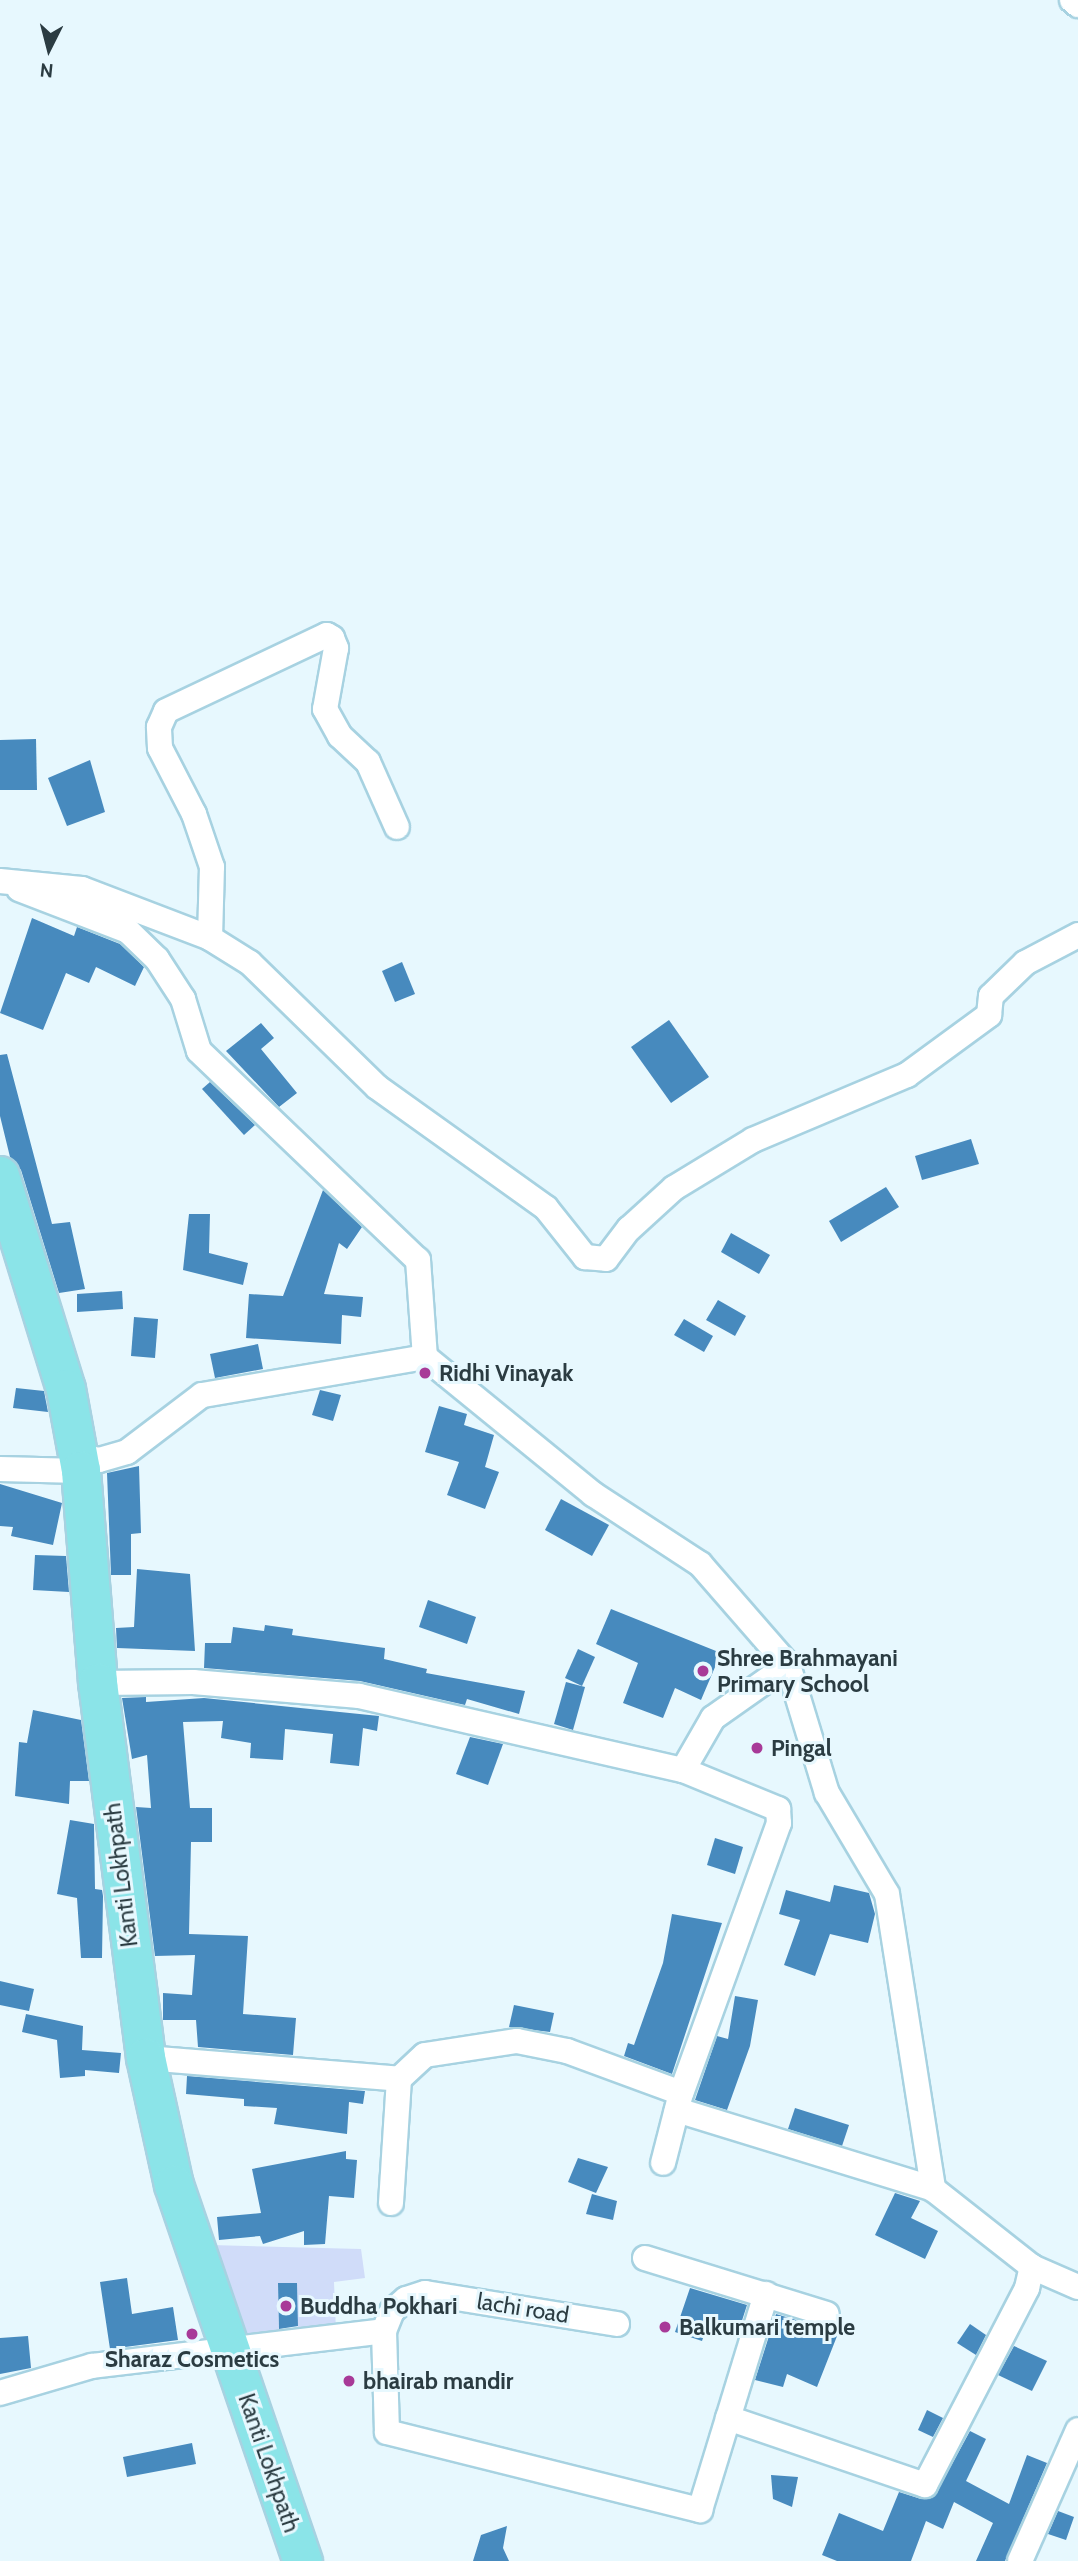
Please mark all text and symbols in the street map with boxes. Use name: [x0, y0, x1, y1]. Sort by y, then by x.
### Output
north arrow: [14, 14, 84, 84]
text: N: [39, 58, 55, 83]
place label: Ridhi Vinayak: [439, 1359, 573, 1387]
marker: Ridhi Vinayak: [417, 1365, 433, 1381]
place label: Shree Brahmayani Primary School: [717, 1644, 898, 1698]
marker: Shree Brahmayani Primary School: [695, 1663, 711, 1679]
place label: Pingal: [771, 1734, 832, 1762]
marker: Pingal: [749, 1740, 765, 1756]
street label: Kanti Lokhpath: [98, 1801, 144, 1949]
street label: lachi road: [475, 2287, 571, 2329]
place label: Buddha Pokhari: [300, 2292, 457, 2320]
marker: Buddha Pokhari: [278, 2298, 294, 2314]
place label: Balkumari temple: [679, 2313, 855, 2341]
marker: Balkumari temple: [657, 2319, 673, 2335]
marker: Sharaz Cosmetics: [184, 2326, 200, 2342]
place label: Sharaz Cosmetics: [105, 2345, 279, 2373]
place label: bhairab mandir: [363, 2367, 513, 2395]
marker: bhairab mandir: [341, 2373, 357, 2389]
street label: Kanti Lokhpath: [232, 2390, 306, 2536]

